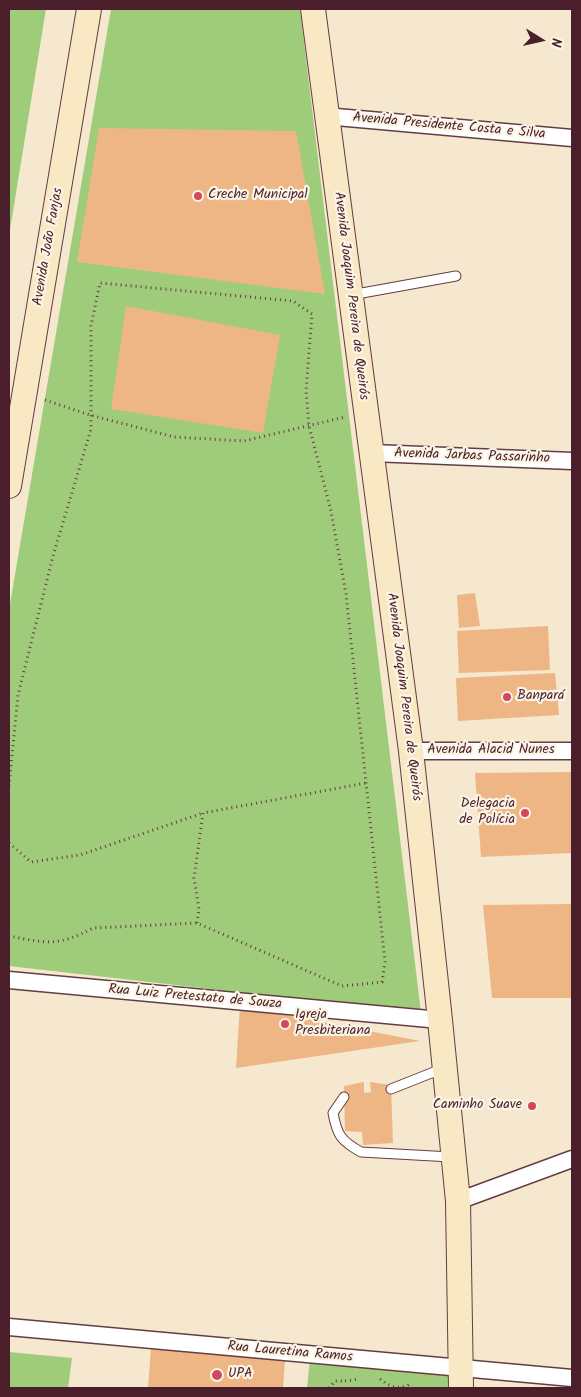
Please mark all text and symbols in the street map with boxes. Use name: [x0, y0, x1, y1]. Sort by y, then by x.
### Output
north arrow: [516, 15, 566, 65]
text: N: [544, 36, 567, 49]
street label: Avenida Presidente Costa e Silva: [352, 110, 546, 144]
street label: Avenida João Fanjas: [30, 187, 68, 307]
place label: Creche Municipal: [208, 188, 308, 204]
marker: Creche Municipal: [192, 190, 204, 202]
street label: Avenida Joaquim Pereira de Queirós: [329, 191, 371, 401]
street label: Avenida Jarbas Passarinho: [394, 446, 550, 468]
street label: Avenida Joaquim Pereira de Queirós: [382, 592, 424, 802]
place label: Banpará: [517, 689, 564, 705]
marker: Banpará: [501, 691, 513, 703]
street label: Avenida Alacid Nunes: [427, 743, 555, 759]
place label: Delegacia de Polícia: [459, 797, 515, 830]
marker: Delegacia de Polícia: [519, 807, 531, 819]
street label: Rua Luiz Pretestato de Souza: [107, 982, 283, 1014]
place label: Igreja Presbiteriana: [295, 1008, 370, 1040]
marker: Igreja Presbiteriana: [279, 1018, 291, 1030]
place label: Caminho Suave: [433, 1098, 522, 1114]
marker: Caminho Suave: [526, 1100, 538, 1112]
street label: Rua Lauretina Ramos: [227, 1339, 353, 1367]
place label: UPA: [228, 1367, 252, 1383]
marker: UPA: [210, 1368, 224, 1382]

